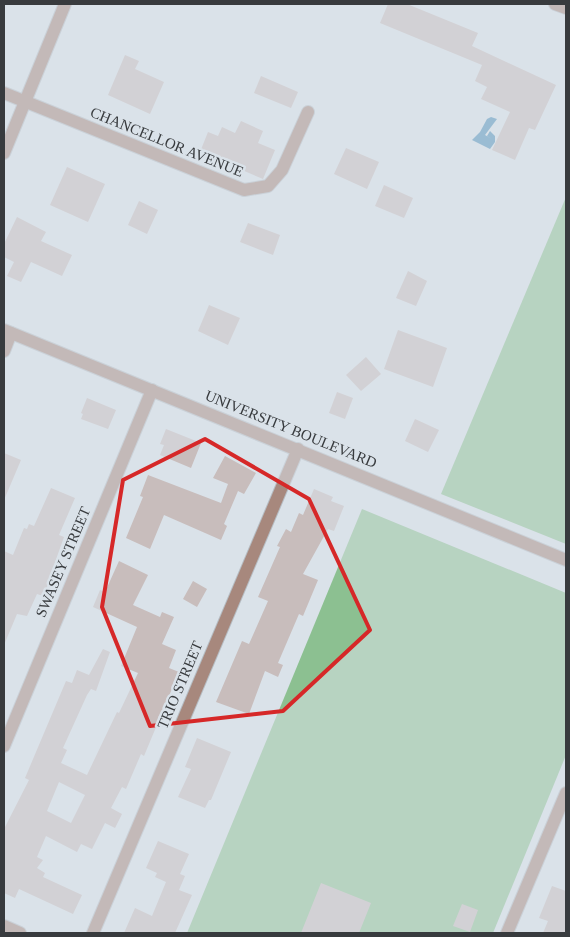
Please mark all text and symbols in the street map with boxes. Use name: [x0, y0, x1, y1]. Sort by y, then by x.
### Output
street label: CHANCELLOR AVENUE: [88, 104, 246, 180]
street label: UNIVERSITY BOULEVARD: [203, 387, 379, 471]
street label: SWASEY STREET: [33, 504, 93, 620]
street label: TRIO STREET: [154, 639, 206, 731]

